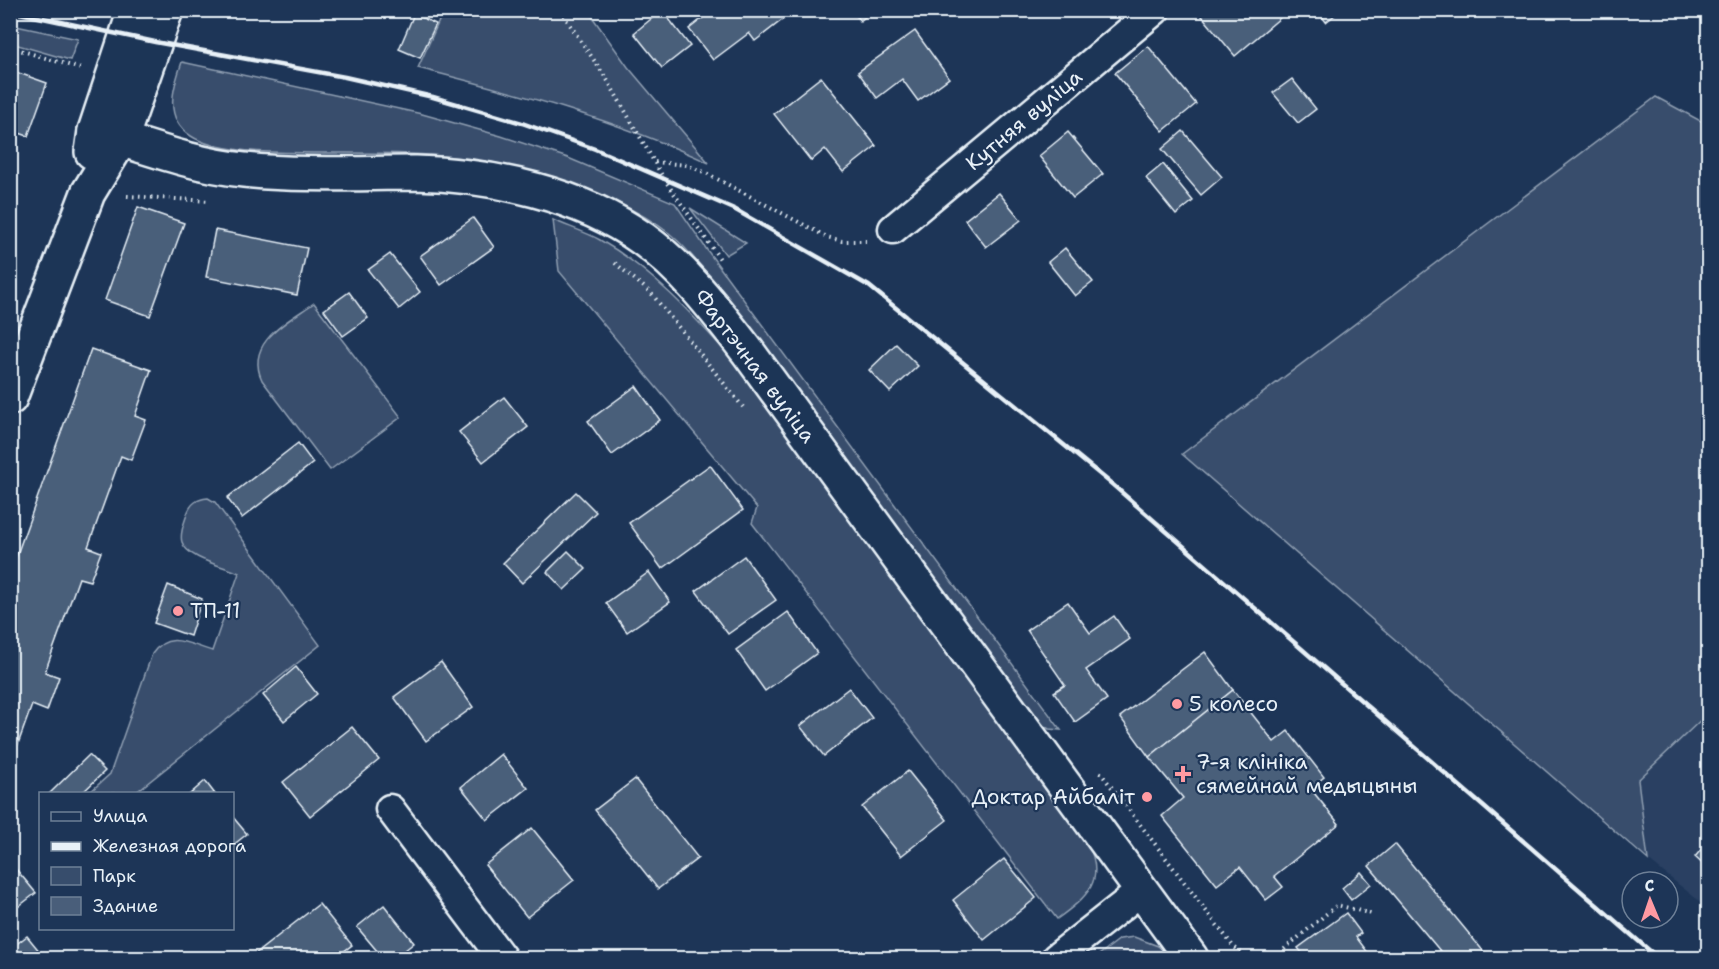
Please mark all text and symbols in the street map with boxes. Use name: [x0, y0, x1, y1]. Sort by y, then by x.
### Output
street label: Кутняя вуліца: [960, 63, 1088, 177]
street label: Фартэчная вуліца: [688, 283, 822, 449]
place label: ТП-11: [190, 597, 241, 625]
marker: ТП-11: [171, 604, 185, 618]
place label: 5 колесо: [1189, 690, 1278, 718]
marker: 5 колесо: [1170, 697, 1184, 711]
place label: 7-я клініка сямейнай медыцыны: [1196, 748, 1417, 800]
marker: 7-я клініка сямейнай медыцыны: [1174, 765, 1192, 783]
place label: Доктар Айбаліт: [971, 783, 1135, 811]
marker: Доктар Айбаліт: [1140, 790, 1154, 804]
legend: [39, 792, 234, 930]
text: Улица: [93, 804, 147, 828]
text: Железная дорога: [93, 834, 246, 858]
text: Парк: [93, 864, 136, 888]
north arrow: [1620, 870, 1680, 930]
text: С: [1644, 875, 1655, 896]
text: Здание: [93, 894, 158, 918]

